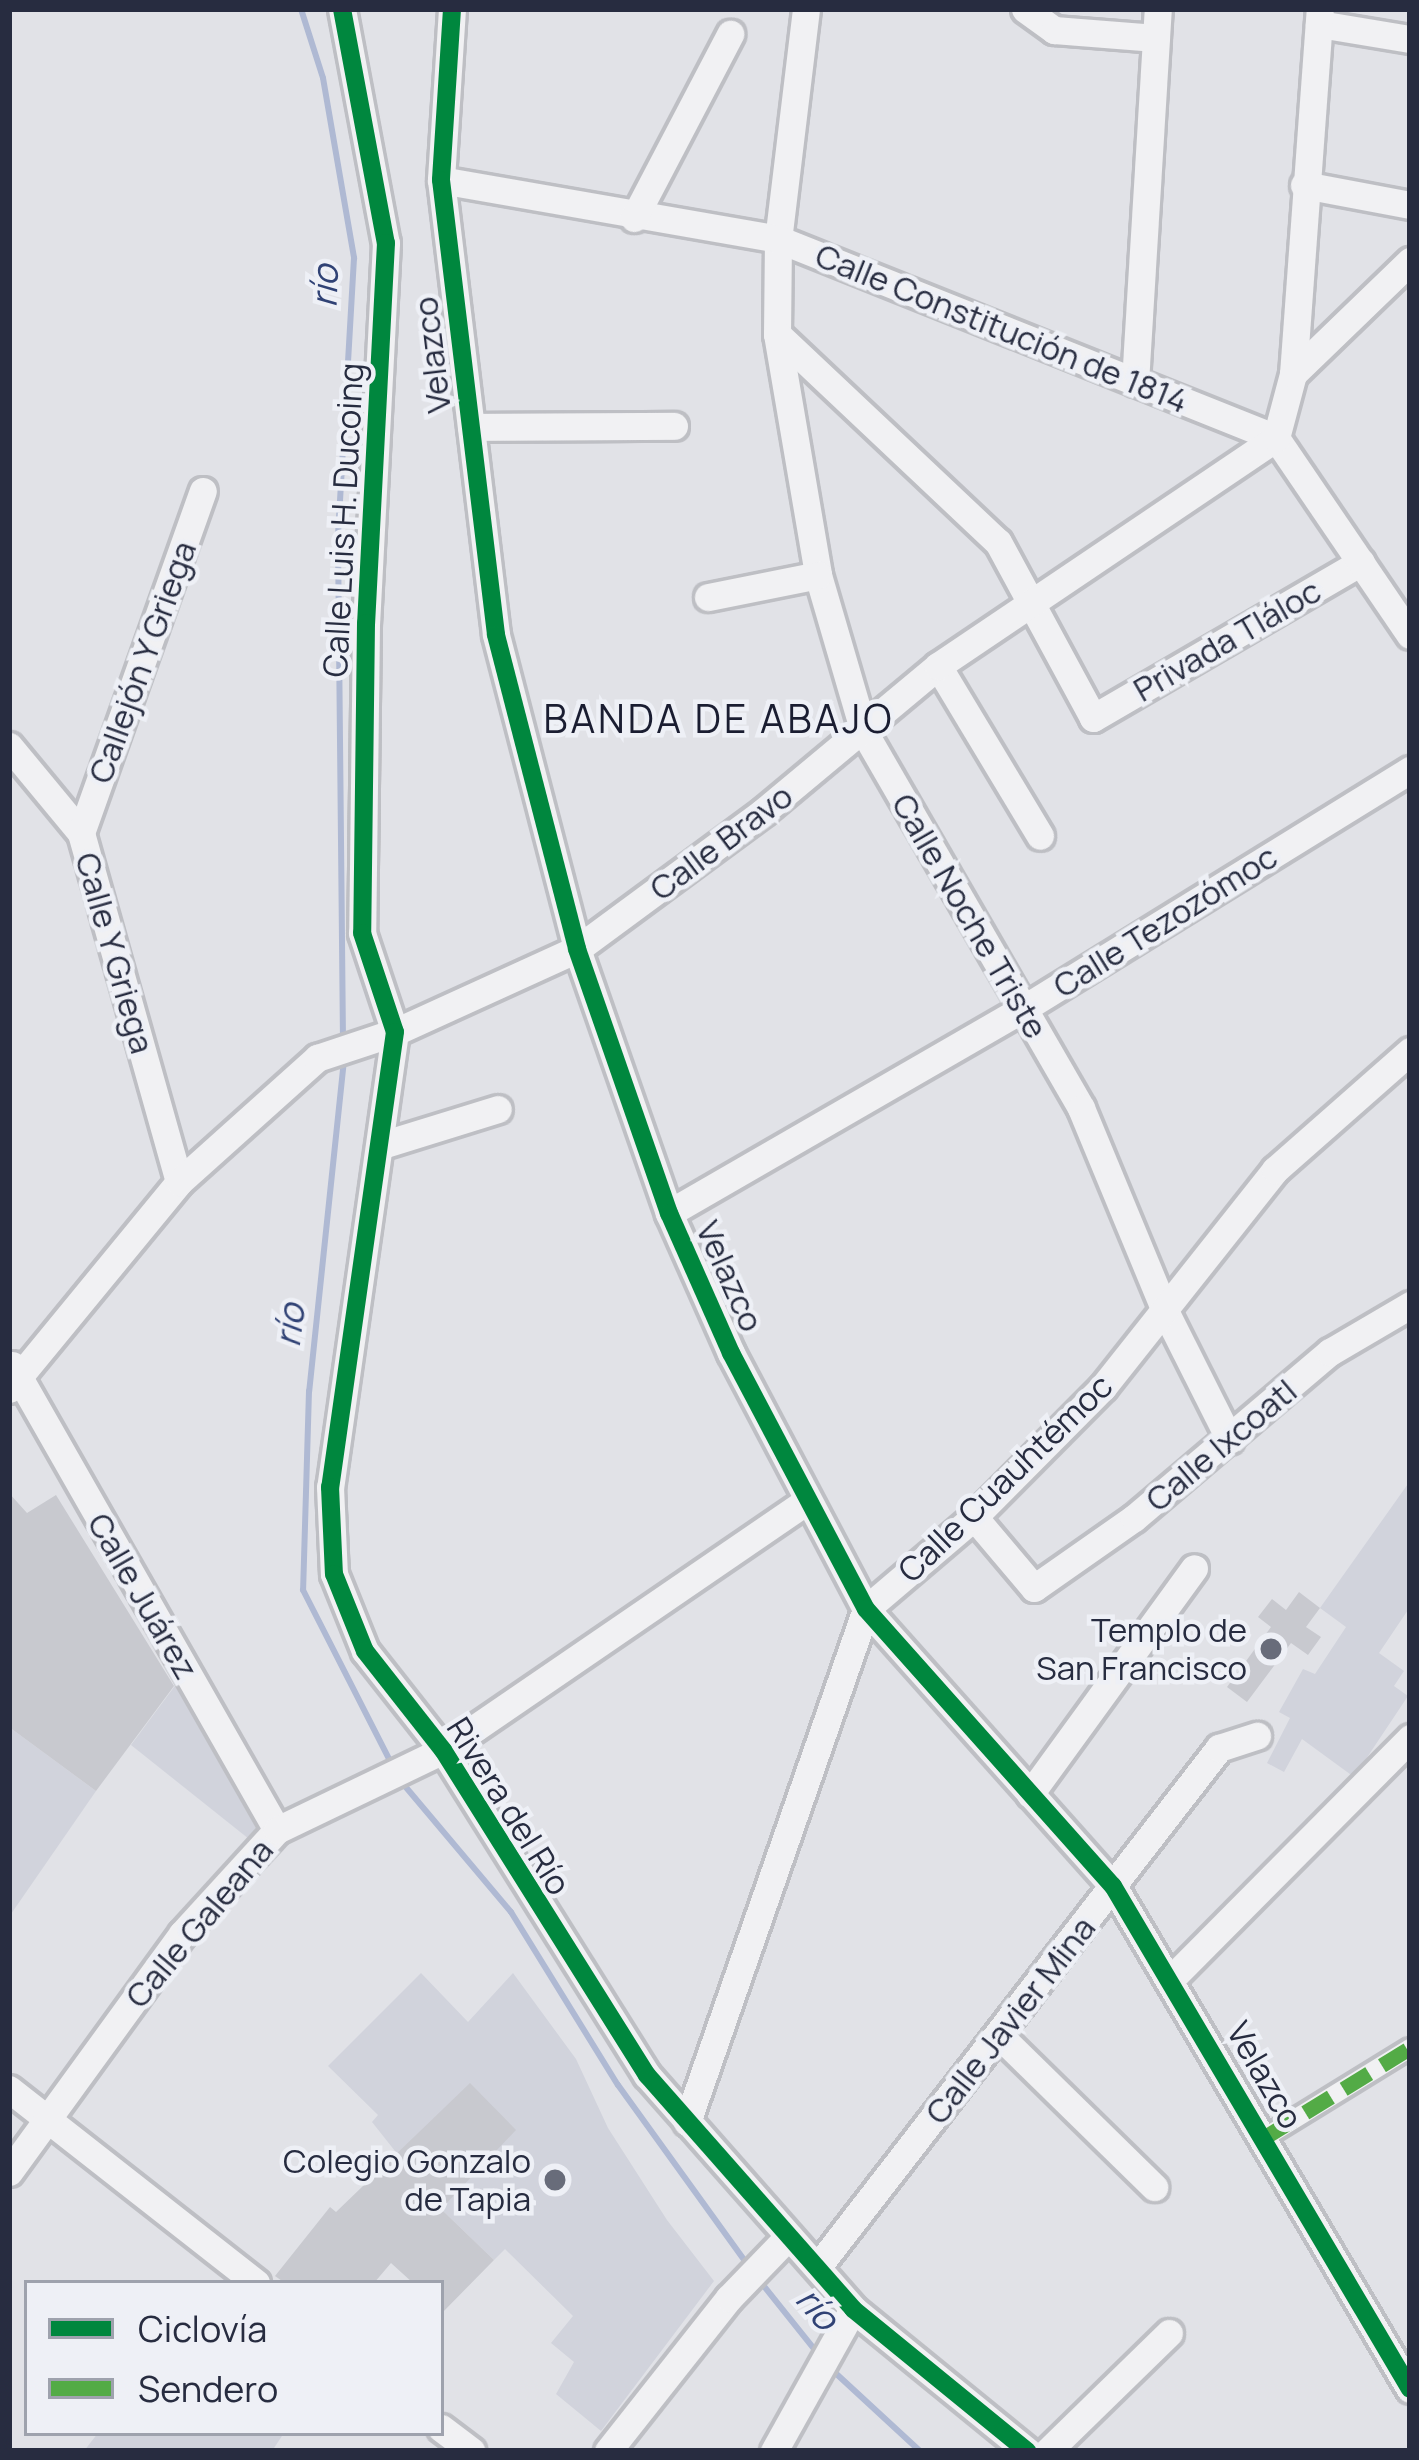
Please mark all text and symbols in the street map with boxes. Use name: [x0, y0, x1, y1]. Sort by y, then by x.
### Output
street label: Calle Constitución de 1814: [810, 235, 1194, 421]
water label: río: [302, 264, 346, 308]
street label: Velazco: [405, 295, 459, 415]
street label: Calle Luis H. Ducoing: [315, 362, 371, 678]
street label: Callejón Y Griega: [80, 535, 204, 789]
street label: Privada Tláloc: [1126, 571, 1328, 709]
district label: BANDA DE ABAJO: [543, 695, 895, 741]
street label: Calle Bravo: [642, 776, 800, 908]
street label: Calle Noche Triste: [884, 787, 1056, 1045]
street label: Calle Tezozómoc: [1046, 836, 1284, 1006]
street label: Calle Y Griega: [67, 847, 163, 1059]
street label: Velazco: [688, 1215, 772, 1337]
water label: río: [265, 1301, 313, 1349]
street label: Calle Cuauhtémoc: [890, 1366, 1120, 1590]
street label: Calle Ixcoatl: [1138, 1371, 1304, 1519]
street label: Calle Juárez: [80, 1506, 206, 1686]
place label: Templo de San Francisco: [1036, 1610, 1247, 1688]
marker: Templo de San Francisco: [1258, 1636, 1284, 1662]
street label: Rivera del Río: [439, 1710, 579, 1902]
street label: Calle Galeana: [117, 1831, 281, 2015]
street label: Calle Javier Mina: [917, 1909, 1103, 2131]
street label: Velazco: [1219, 2015, 1311, 2135]
place label: Colegio Gonzalo de Tapia: [283, 2141, 531, 2219]
marker: Colegio Gonzalo de Tapia: [542, 2167, 568, 2193]
water label: río: [788, 2278, 848, 2338]
legend: [24, 2280, 444, 2436]
text: Ciclovía: [138, 2304, 267, 2353]
text: Sendero: [138, 2364, 278, 2413]

